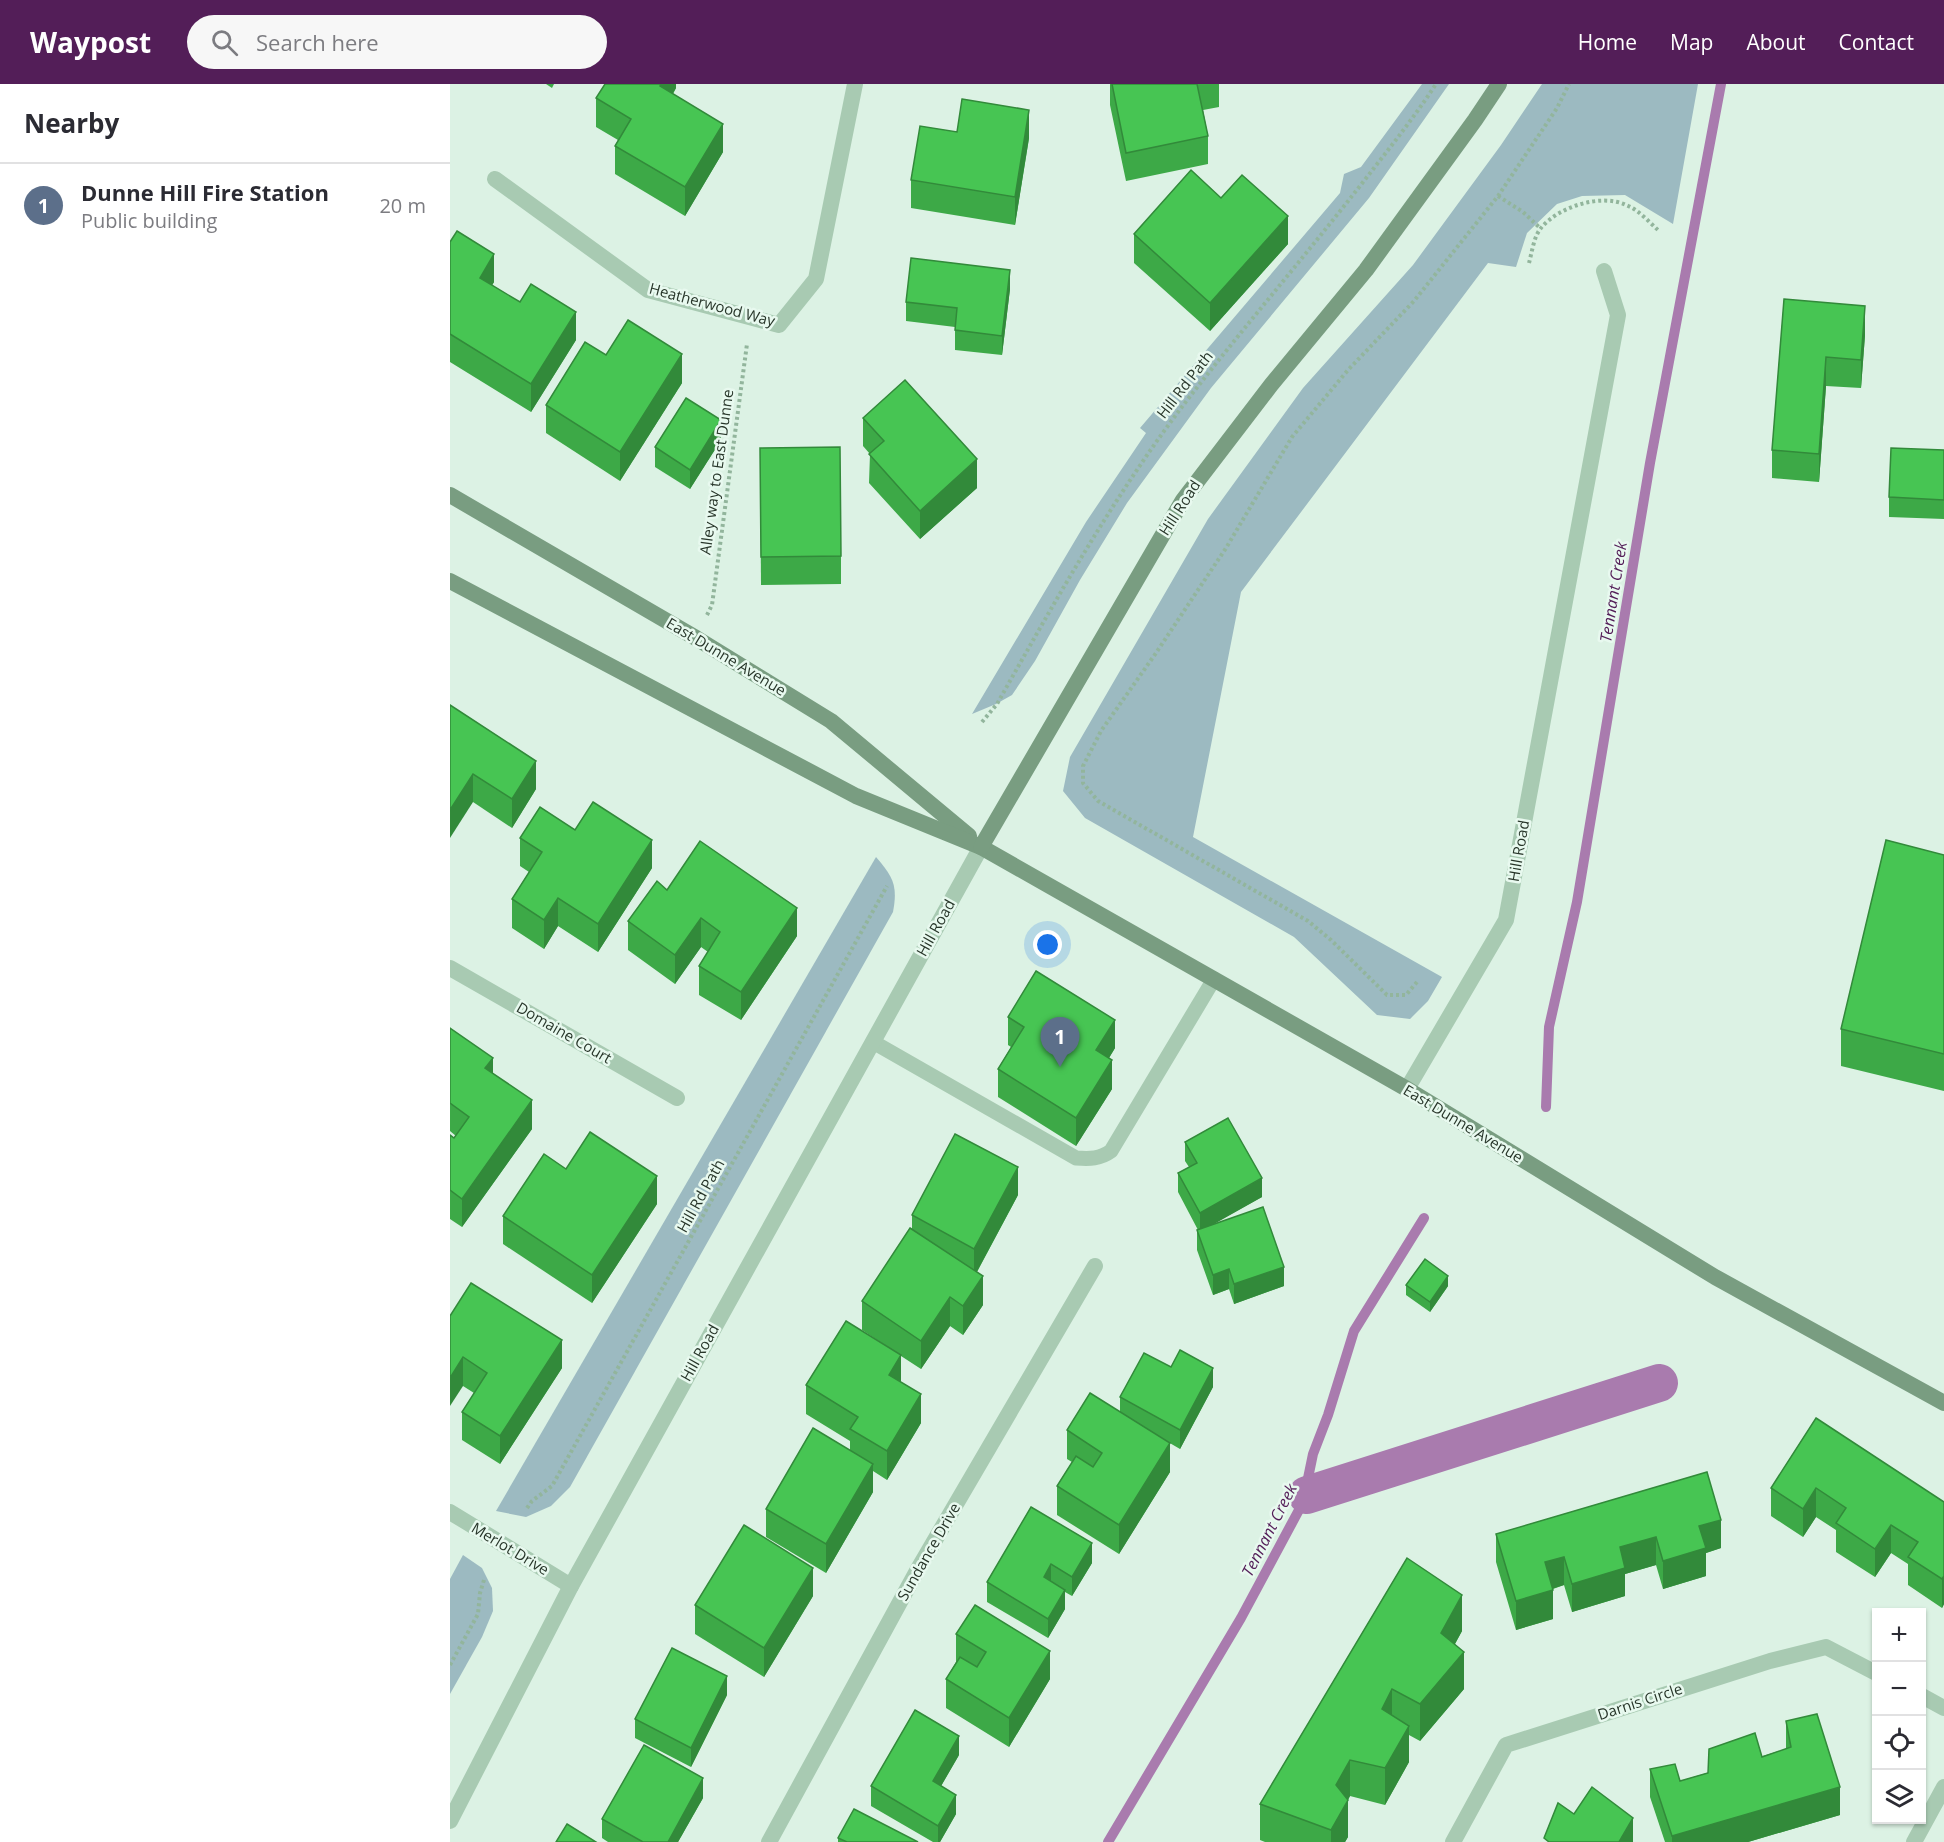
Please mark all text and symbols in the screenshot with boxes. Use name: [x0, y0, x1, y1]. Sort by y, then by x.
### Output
search box: [187, 15, 607, 69]
text: Waypost: [30, 23, 151, 61]
icon: search: [208, 26, 241, 59]
text: Search here: [256, 27, 379, 57]
text: Home: [1578, 28, 1637, 56]
text: Map: [1670, 28, 1713, 56]
text: About: [1746, 28, 1806, 56]
text: Contact: [1839, 28, 1914, 56]
text: Nearby: [24, 105, 119, 141]
text: Dunne Hill Fire Station: [81, 177, 329, 207]
text: 1: [38, 192, 49, 219]
text: 20 m: [379, 192, 426, 219]
text: Public building: [81, 207, 217, 234]
street label: Heatherwood Way: [647, 278, 778, 331]
street label: Hill Rd Path: [1152, 346, 1217, 422]
street label: Alley way to East Dunne: [695, 388, 737, 556]
street label: Hill Road: [1154, 476, 1204, 539]
water label: Tennant Creek: [1594, 539, 1632, 644]
street label: East Dunne Avenue: [663, 613, 790, 700]
street label: Hill Road: [1503, 819, 1533, 883]
street label: Hill Road: [911, 896, 959, 960]
your location: [1033, 930, 1062, 959]
street label: Domaine Court: [513, 997, 616, 1067]
pin: 1: [1040, 1018, 1080, 1067]
street label: East Dunne Avenue: [1400, 1080, 1527, 1167]
street label: Hill Rd Path: [672, 1155, 728, 1236]
street label: Hill Road: [675, 1321, 723, 1385]
water label: Tennant Creek: [1236, 1479, 1302, 1580]
street label: Sundance Drive: [892, 1499, 964, 1604]
street label: Merlot Drive: [468, 1517, 553, 1579]
map controls: [1872, 1608, 1926, 1824]
button: +: [1872, 1608, 1926, 1662]
button: −: [1872, 1662, 1926, 1716]
street label: Darnis Circle: [1595, 1678, 1685, 1724]
button: locate: [1872, 1716, 1926, 1770]
button: layers: [1872, 1770, 1926, 1824]

